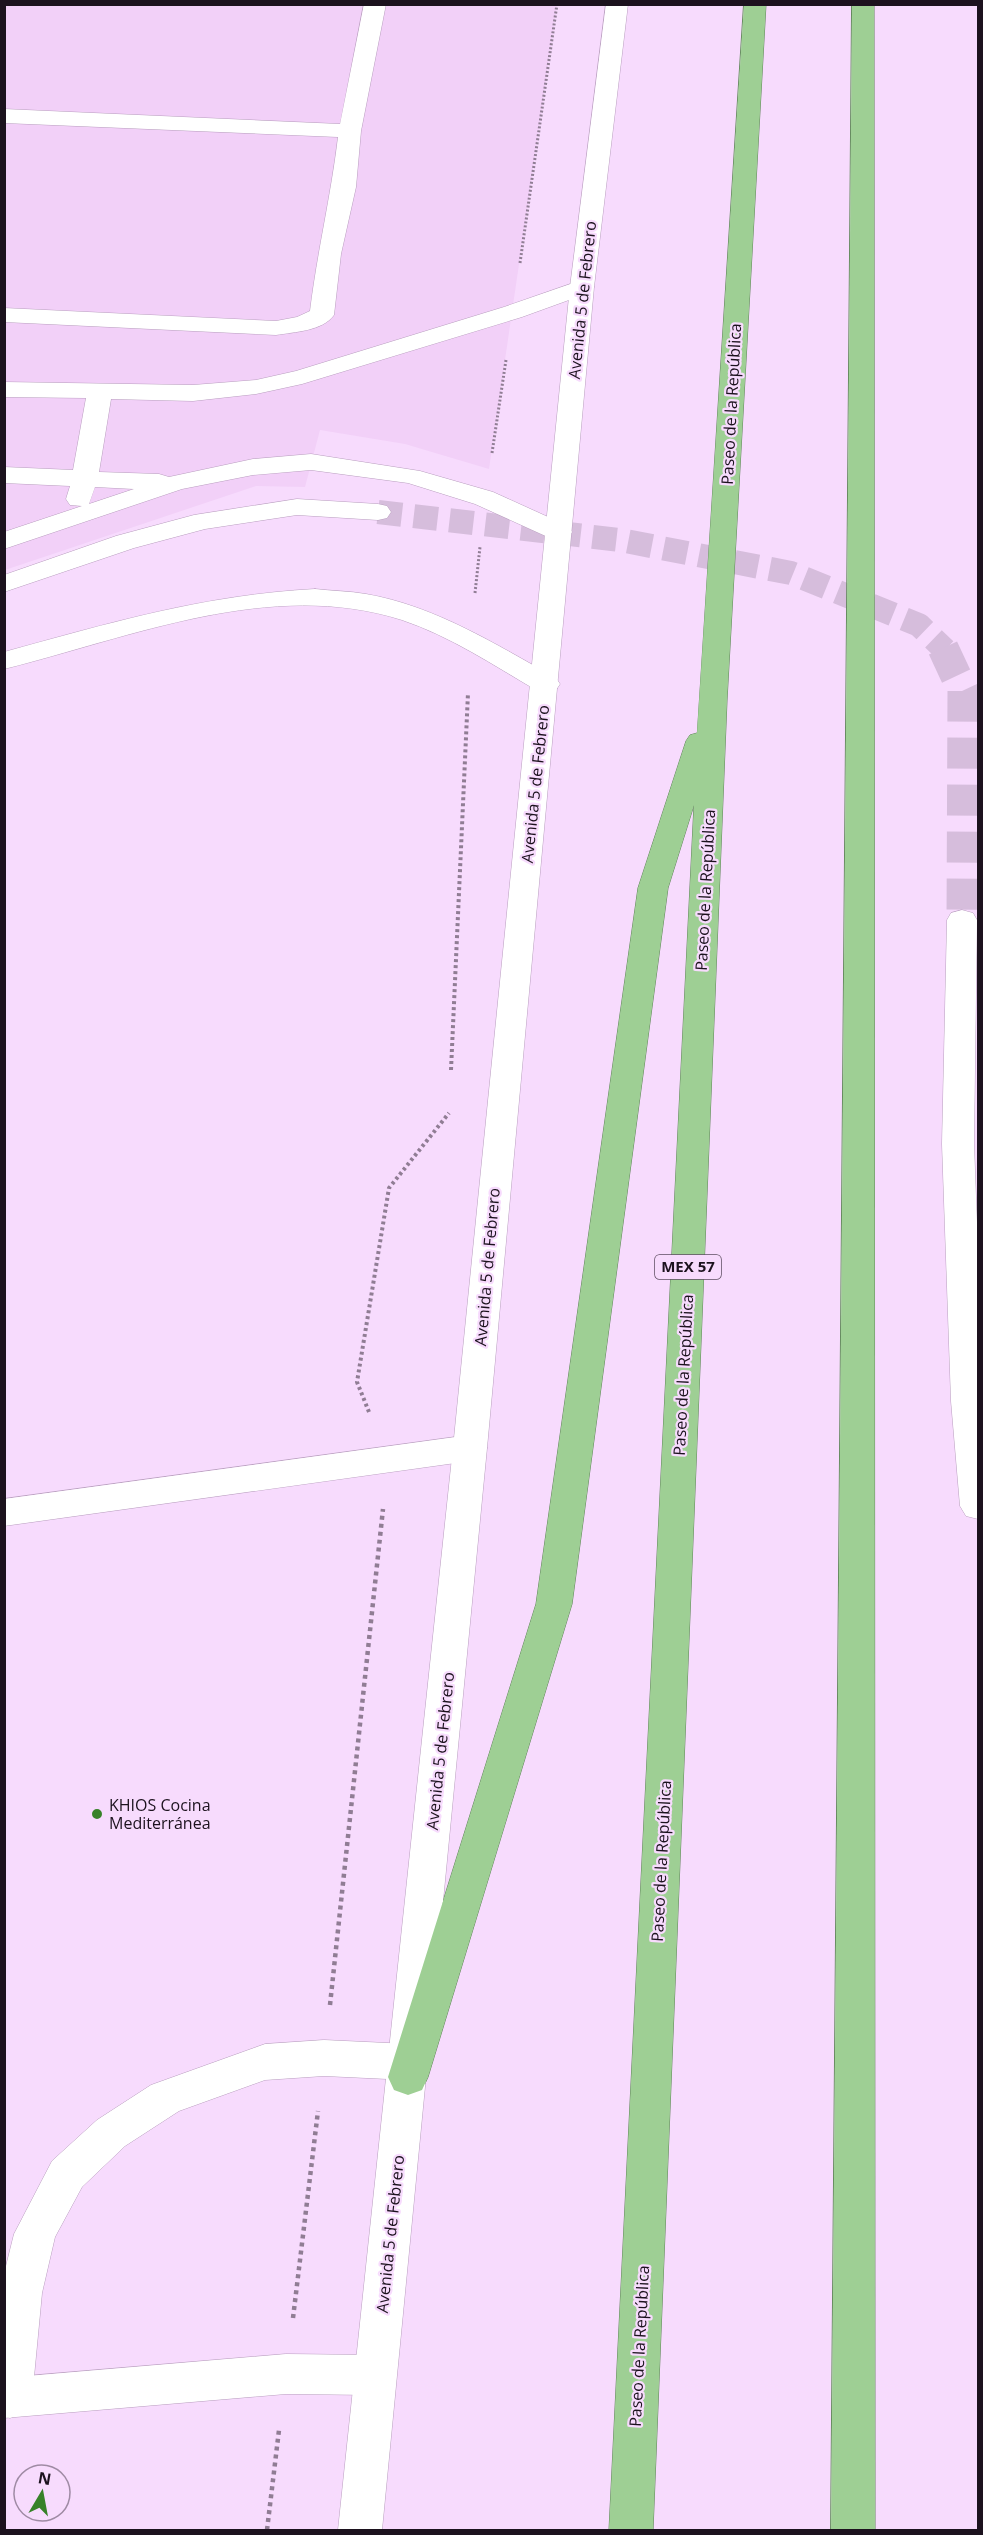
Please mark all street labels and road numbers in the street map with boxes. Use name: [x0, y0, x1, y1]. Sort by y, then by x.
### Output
street label: Avenida 5 de Febrero: [563, 220, 601, 380]
street label: Paseo de la República: [716, 323, 746, 485]
street label: Avenida 5 de Febrero: [516, 704, 554, 864]
street label: Paseo de la República: [690, 809, 720, 971]
street label: Avenida 5 de Febrero: [469, 1187, 505, 1347]
road number: MEX 57: [655, 1255, 721, 1279]
street label: Paseo de la República: [668, 1294, 698, 1456]
street label: Avenida 5 de Febrero: [421, 1671, 459, 1831]
street label: Paseo de la República: [646, 1780, 676, 1942]
street label: Avenida 5 de Febrero: [371, 2154, 409, 2314]
street label: Paseo de la República: [624, 2265, 654, 2427]

